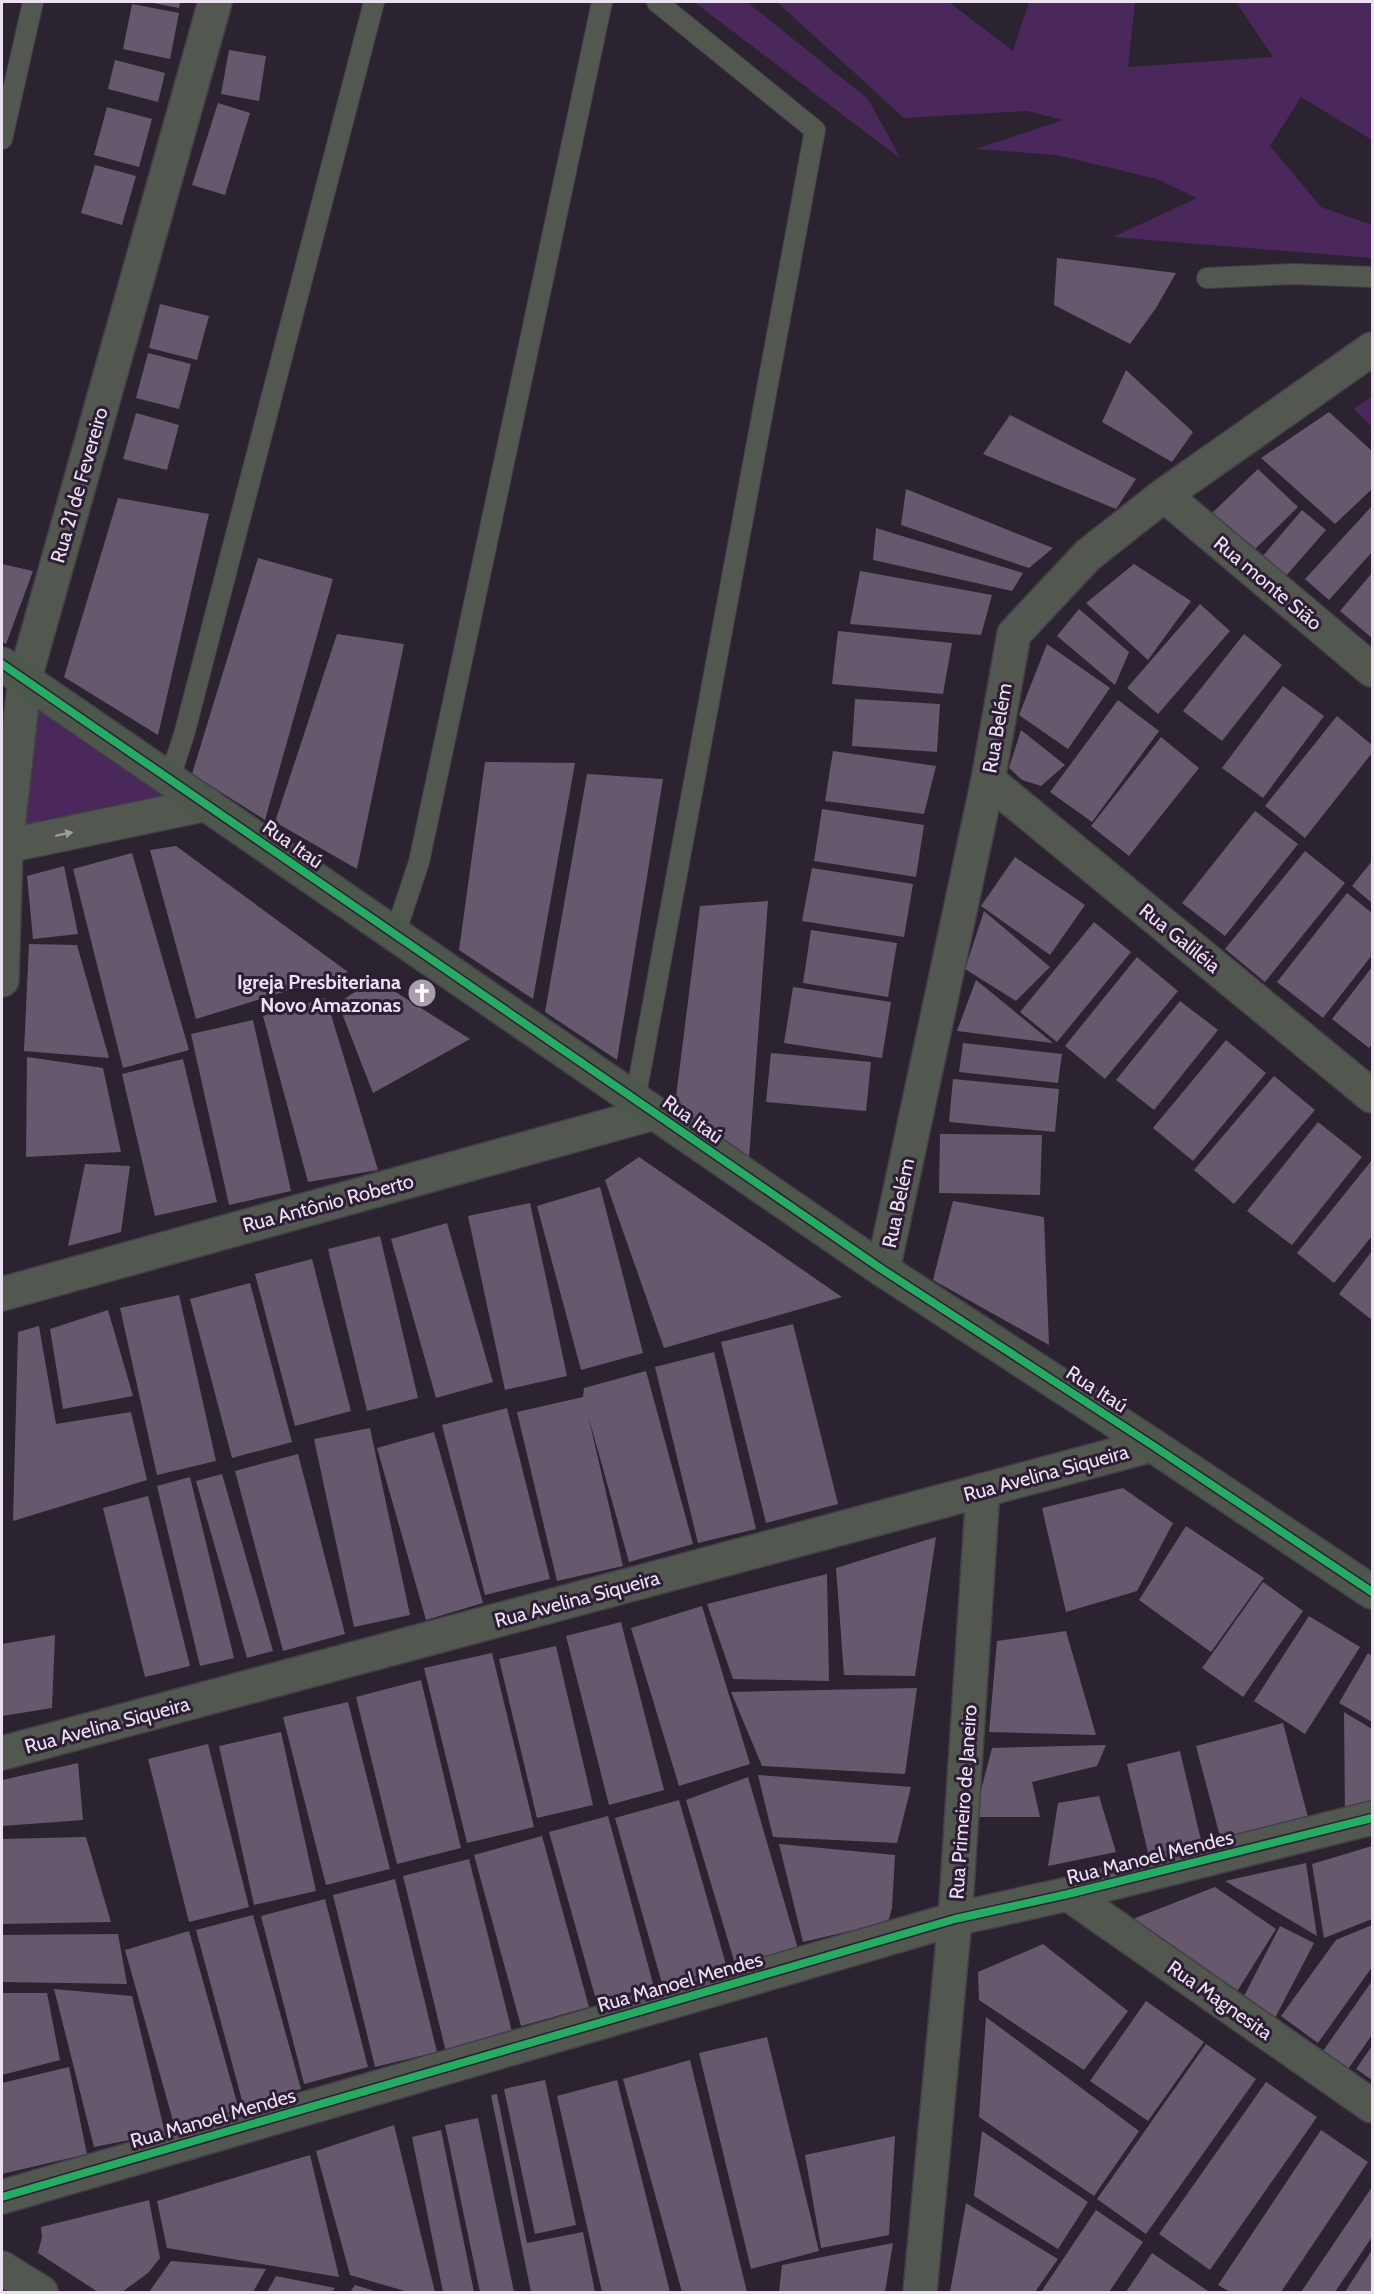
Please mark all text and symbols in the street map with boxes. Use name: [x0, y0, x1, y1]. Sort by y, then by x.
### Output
street label: Rua 21 de Fevereiro: [45, 404, 113, 566]
street label: Rua monte Sião: [1209, 531, 1327, 635]
street label: Rua Belém: [977, 681, 1017, 775]
street label: Rua Itaú: [258, 815, 328, 873]
one-way arrow: [54, 829, 73, 838]
street label: Rua Galiléia: [1135, 898, 1226, 978]
place label: Igreja Presbiteriana Novo Amazonas: [237, 970, 401, 1017]
church icon: Igreja Presbiteriana Novo Amazonas: [406, 977, 438, 1009]
street label: Rua Itaú: [658, 1090, 728, 1148]
street label: Rua Belém: [877, 1156, 919, 1250]
street label: Rua Antônio Roberto: [240, 1169, 416, 1237]
street label: Rua Itaú: [1062, 1360, 1132, 1418]
street label: Rua Avelina Siqueira: [961, 1439, 1132, 1507]
street label: Rua Avelina Siqueira: [492, 1565, 663, 1633]
street label: Rua Avelina Siqueira: [22, 1691, 193, 1759]
street label: Rua Primeiro de Janeiro: [944, 1704, 982, 1900]
street label: Rua Manoel Mendes: [1064, 1825, 1236, 1889]
street label: Rua Manoel Mendes: [595, 1947, 765, 2017]
street label: Rua Magnesita: [1163, 1955, 1277, 2045]
street label: Rua Manoel Mendes: [128, 2083, 298, 2153]

